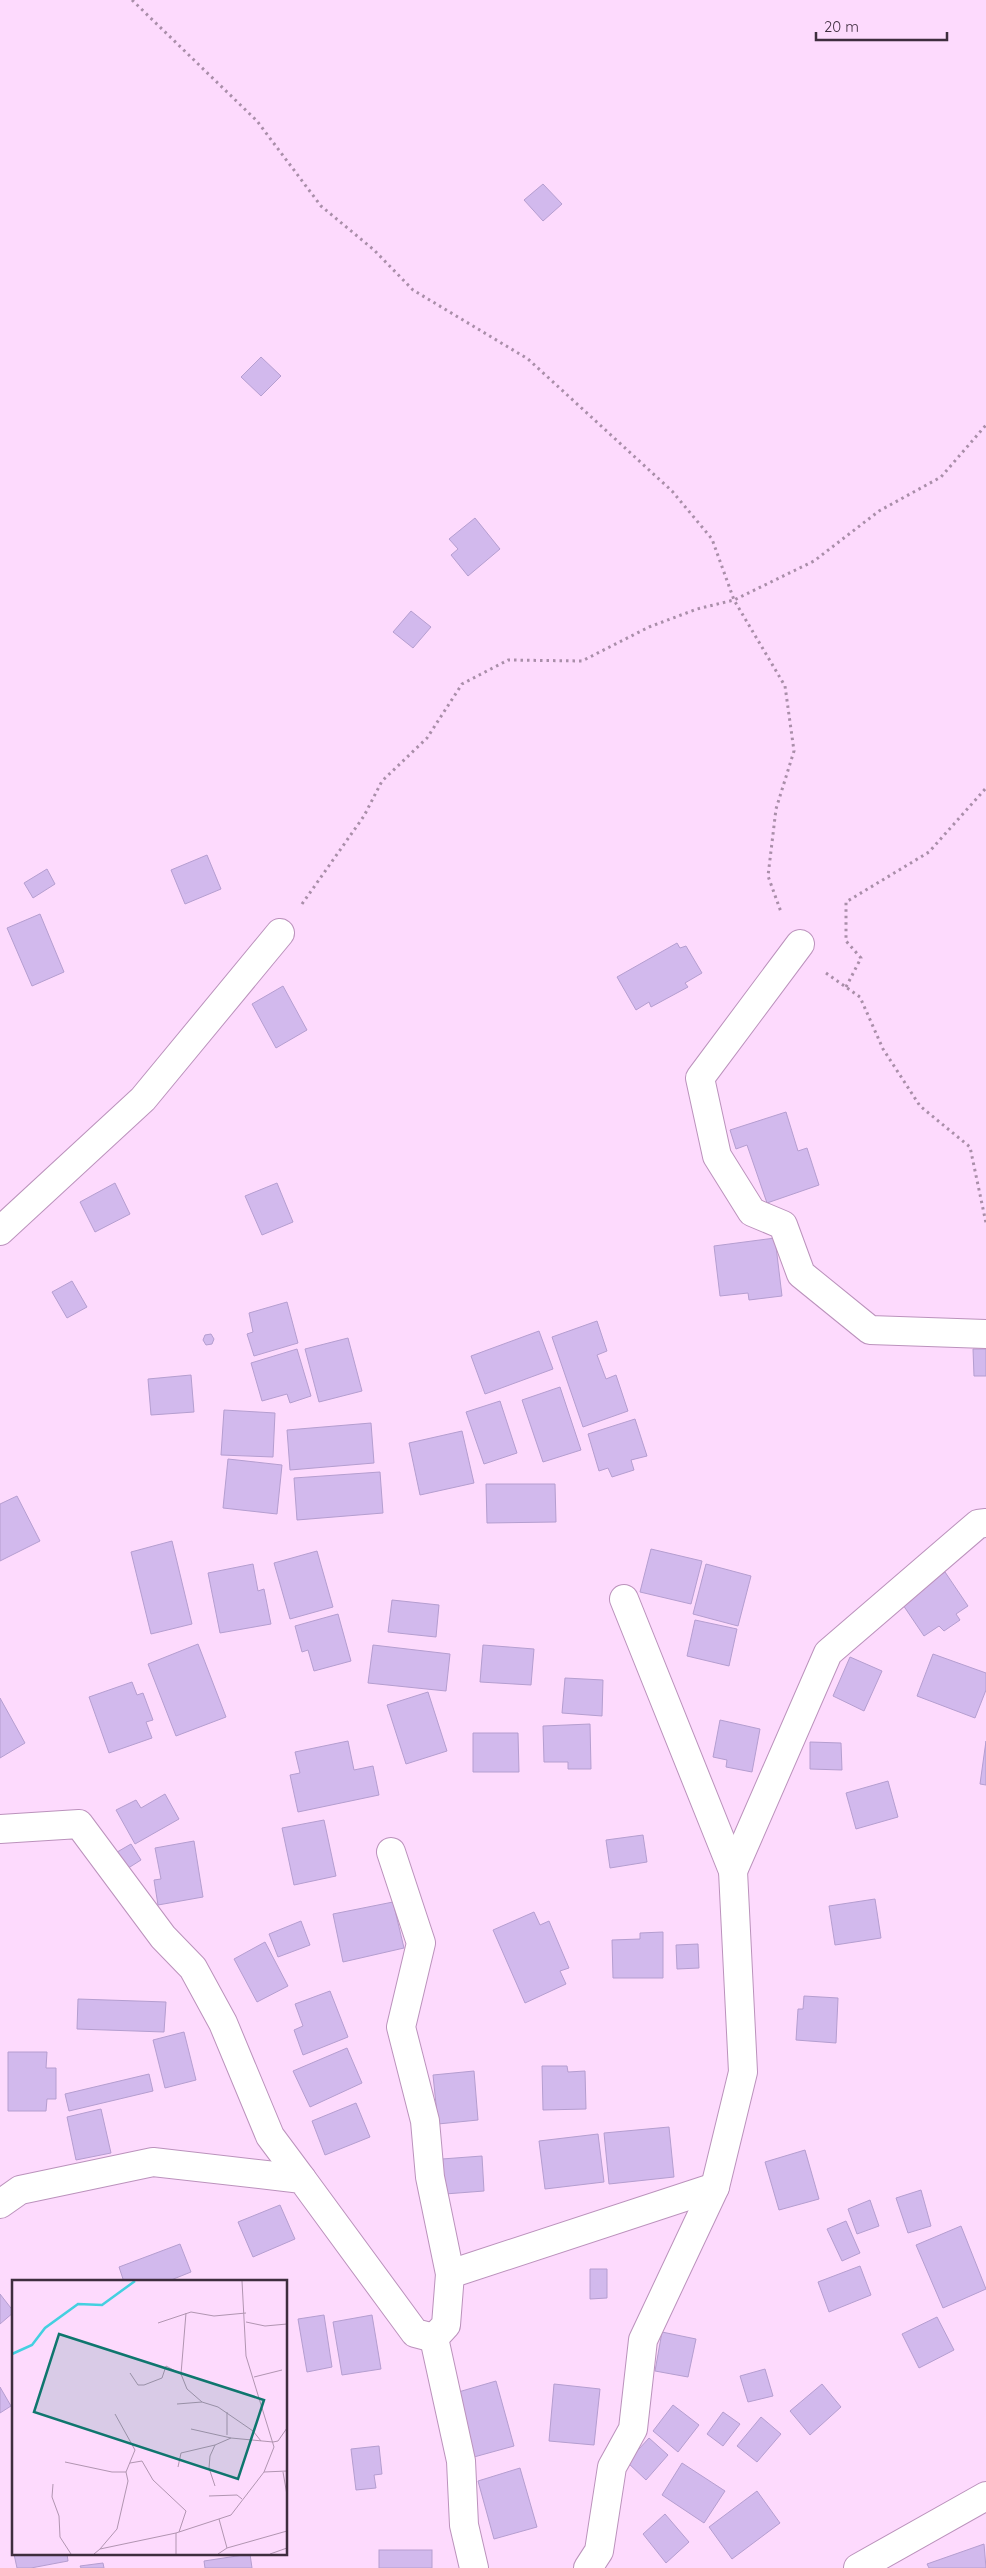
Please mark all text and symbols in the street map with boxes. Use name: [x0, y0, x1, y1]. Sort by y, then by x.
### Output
scale bar: [816, 10, 947, 42]
text: 20 m: [824, 17, 859, 36]
inset map: [12, 2280, 288, 2556]

